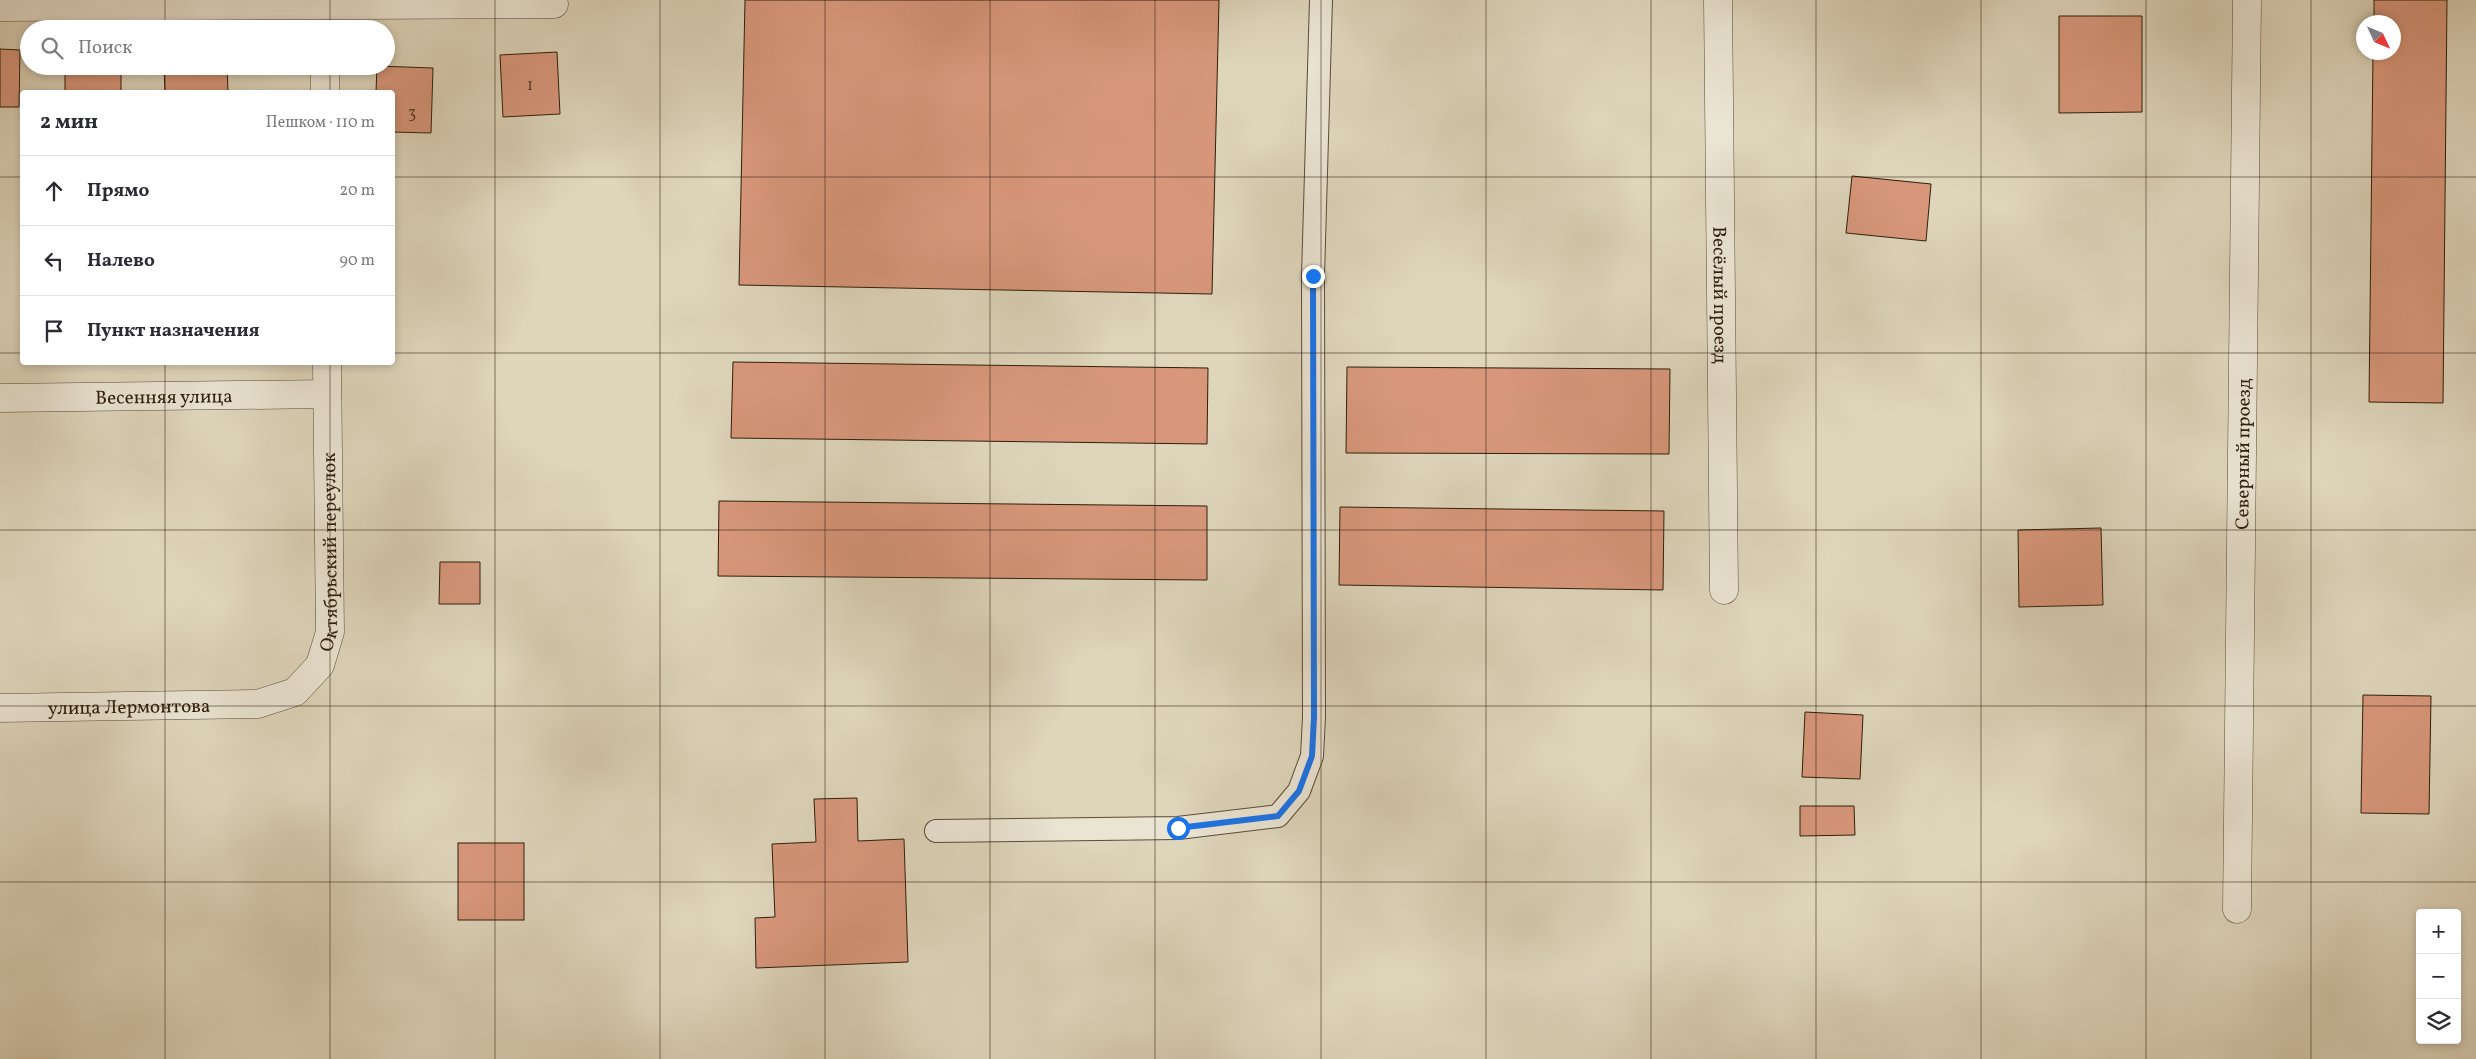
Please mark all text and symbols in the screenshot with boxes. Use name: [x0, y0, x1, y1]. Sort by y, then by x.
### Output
north arrow: [2356, 15, 2401, 60]
search box: [20, 20, 395, 75]
icon: search: [38, 34, 66, 62]
text: Поиск: [78, 35, 132, 61]
house number: 1: [527, 75, 533, 97]
house number: 3: [408, 103, 416, 125]
text: 2 мин: [40, 108, 98, 137]
text: Пешком · 110 m: [266, 112, 375, 134]
icon: ahead: [40, 177, 68, 205]
text: Прямо: [87, 178, 149, 204]
text: 20 m: [340, 180, 375, 202]
street label: Весёлый проезд: [1705, 226, 1733, 364]
icon: left: [40, 247, 68, 275]
text: Налево: [87, 248, 155, 274]
text: 90 m: [339, 250, 375, 272]
route end: [1302, 265, 1325, 288]
icon: arrive: [40, 317, 68, 345]
text: Пункт назначения: [87, 318, 260, 344]
street label: Северный проезд: [2230, 378, 2258, 530]
street label: Весенняя улица: [95, 384, 233, 412]
street label: Октябрьский переулок: [314, 452, 346, 655]
street label: улица Лермонтова: [48, 694, 210, 722]
route start: [1167, 817, 1190, 840]
map controls: [2416, 909, 2461, 1044]
button: +: [2416, 909, 2461, 954]
button: −: [2416, 954, 2461, 999]
button: layers: [2416, 999, 2461, 1044]

